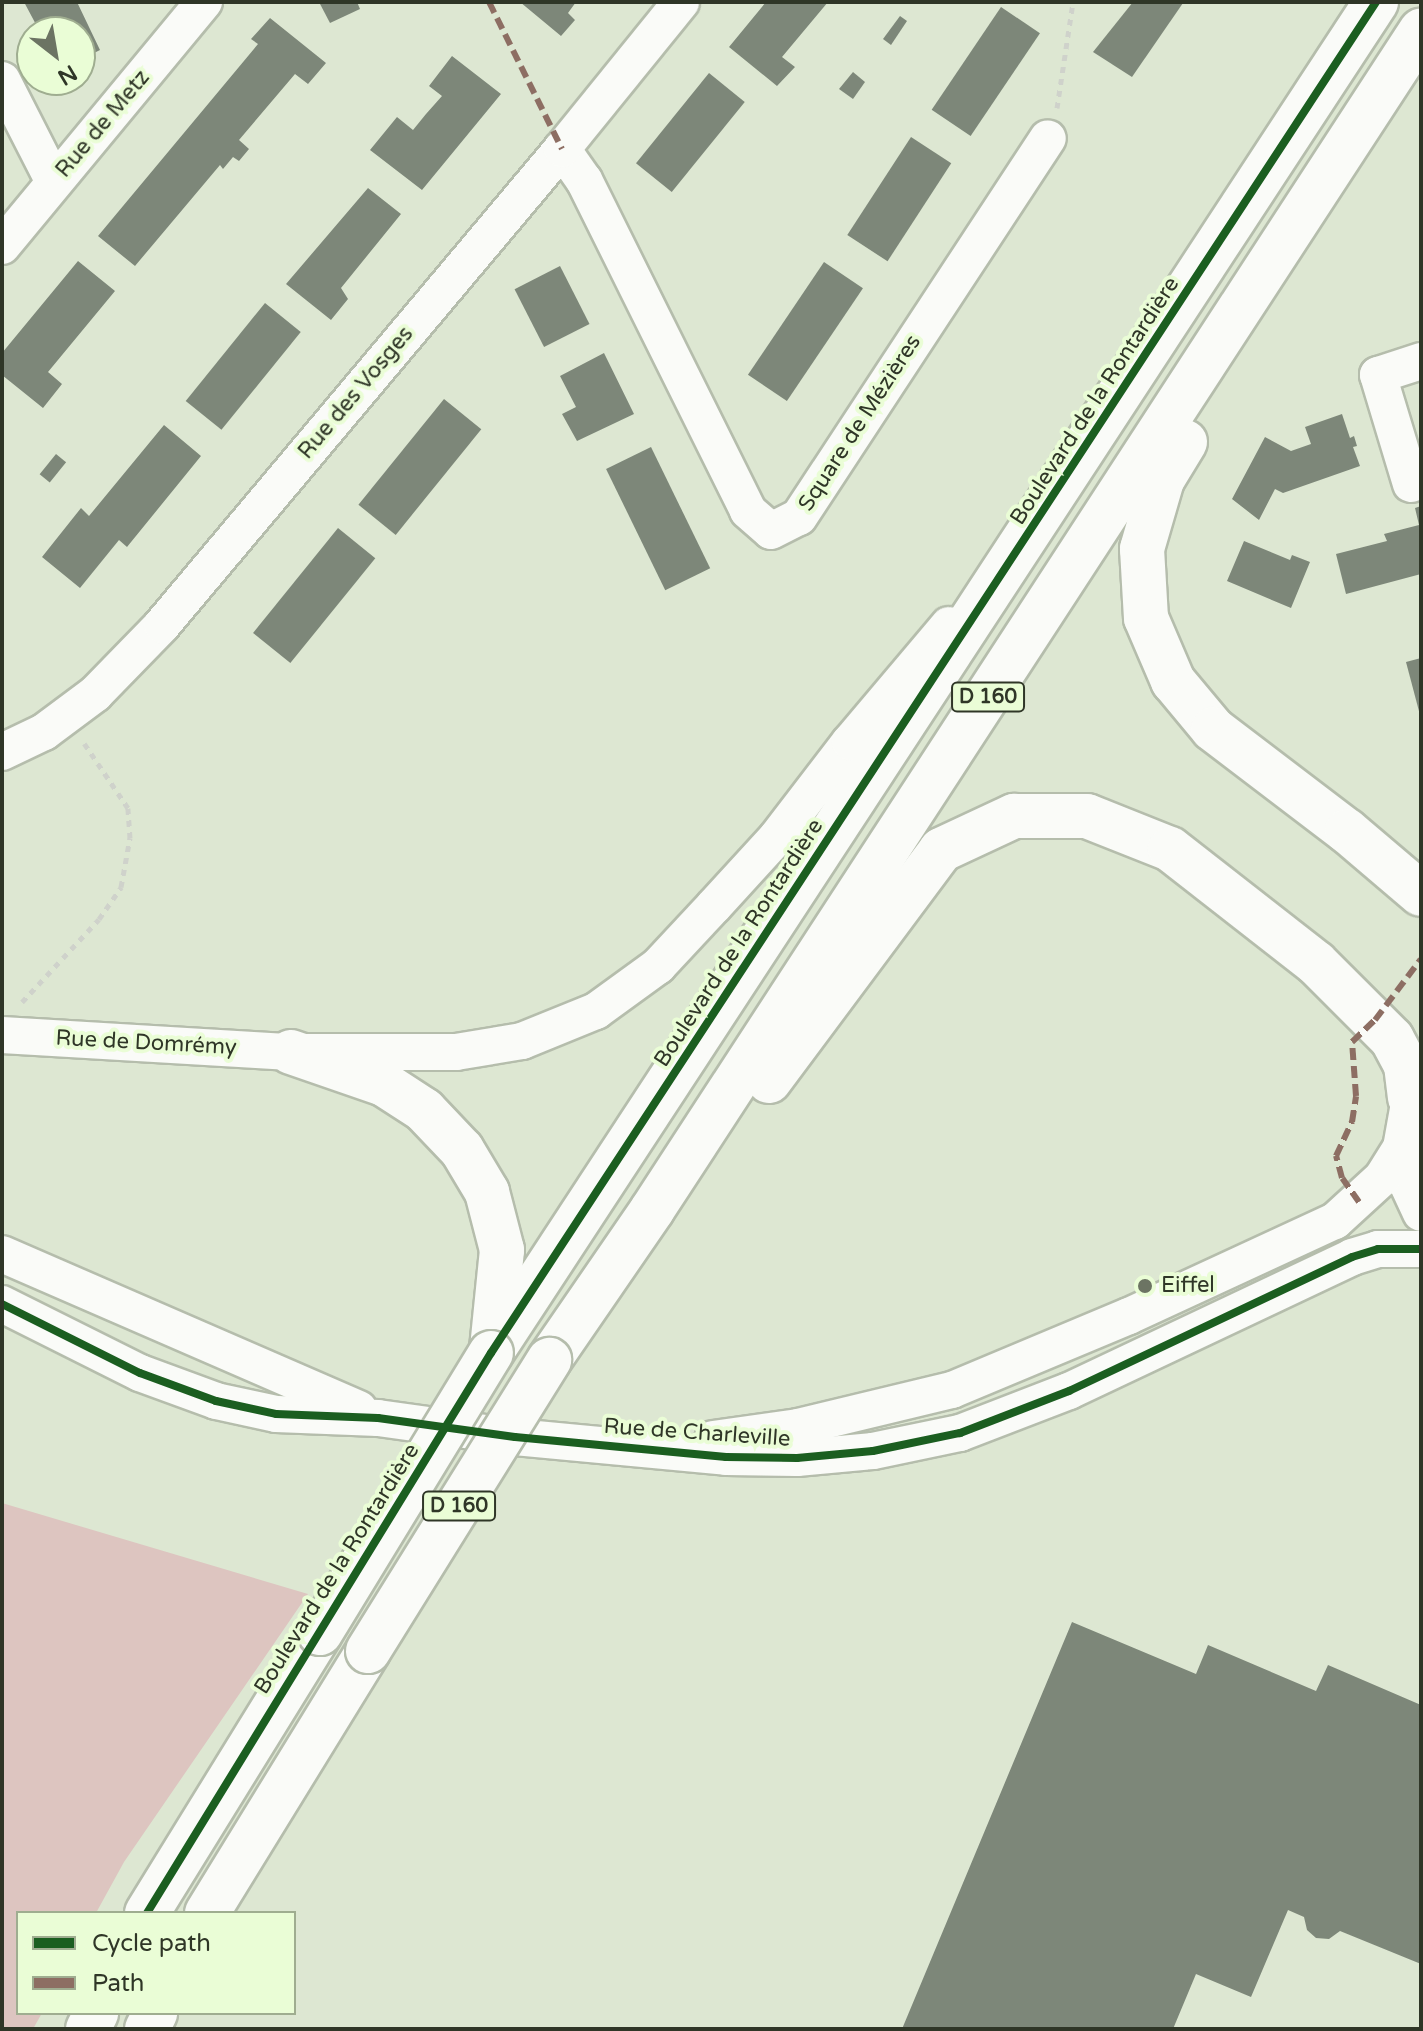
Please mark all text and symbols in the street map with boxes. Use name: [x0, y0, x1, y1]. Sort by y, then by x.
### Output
north arrow: [16, 16, 96, 96]
text: N: [53, 59, 82, 91]
street label: Rue de Metz: [50, 65, 156, 183]
street label: Boulevard de la Rontardière: [1005, 272, 1185, 530]
street label: Rue des Vosges: [293, 321, 419, 465]
street label: Square de Mézières: [793, 330, 927, 516]
road number: D 160: [950, 681, 1026, 713]
street label: Boulevard de la Rontardière: [649, 814, 829, 1072]
street label: Rue de Domrémy: [55, 1025, 237, 1061]
place label: Eiffel: [1161, 1273, 1215, 1299]
marker: Eiffel: [1136, 1277, 1154, 1295]
street label: Rue de Charleville: [603, 1413, 791, 1453]
street label: Boulevard de la Rontardière: [249, 1439, 425, 1699]
road number: D 160: [421, 1490, 497, 1522]
legend: [16, 1911, 296, 2015]
text: Cycle path: [92, 1929, 211, 1958]
text: Path: [92, 1969, 145, 1998]

